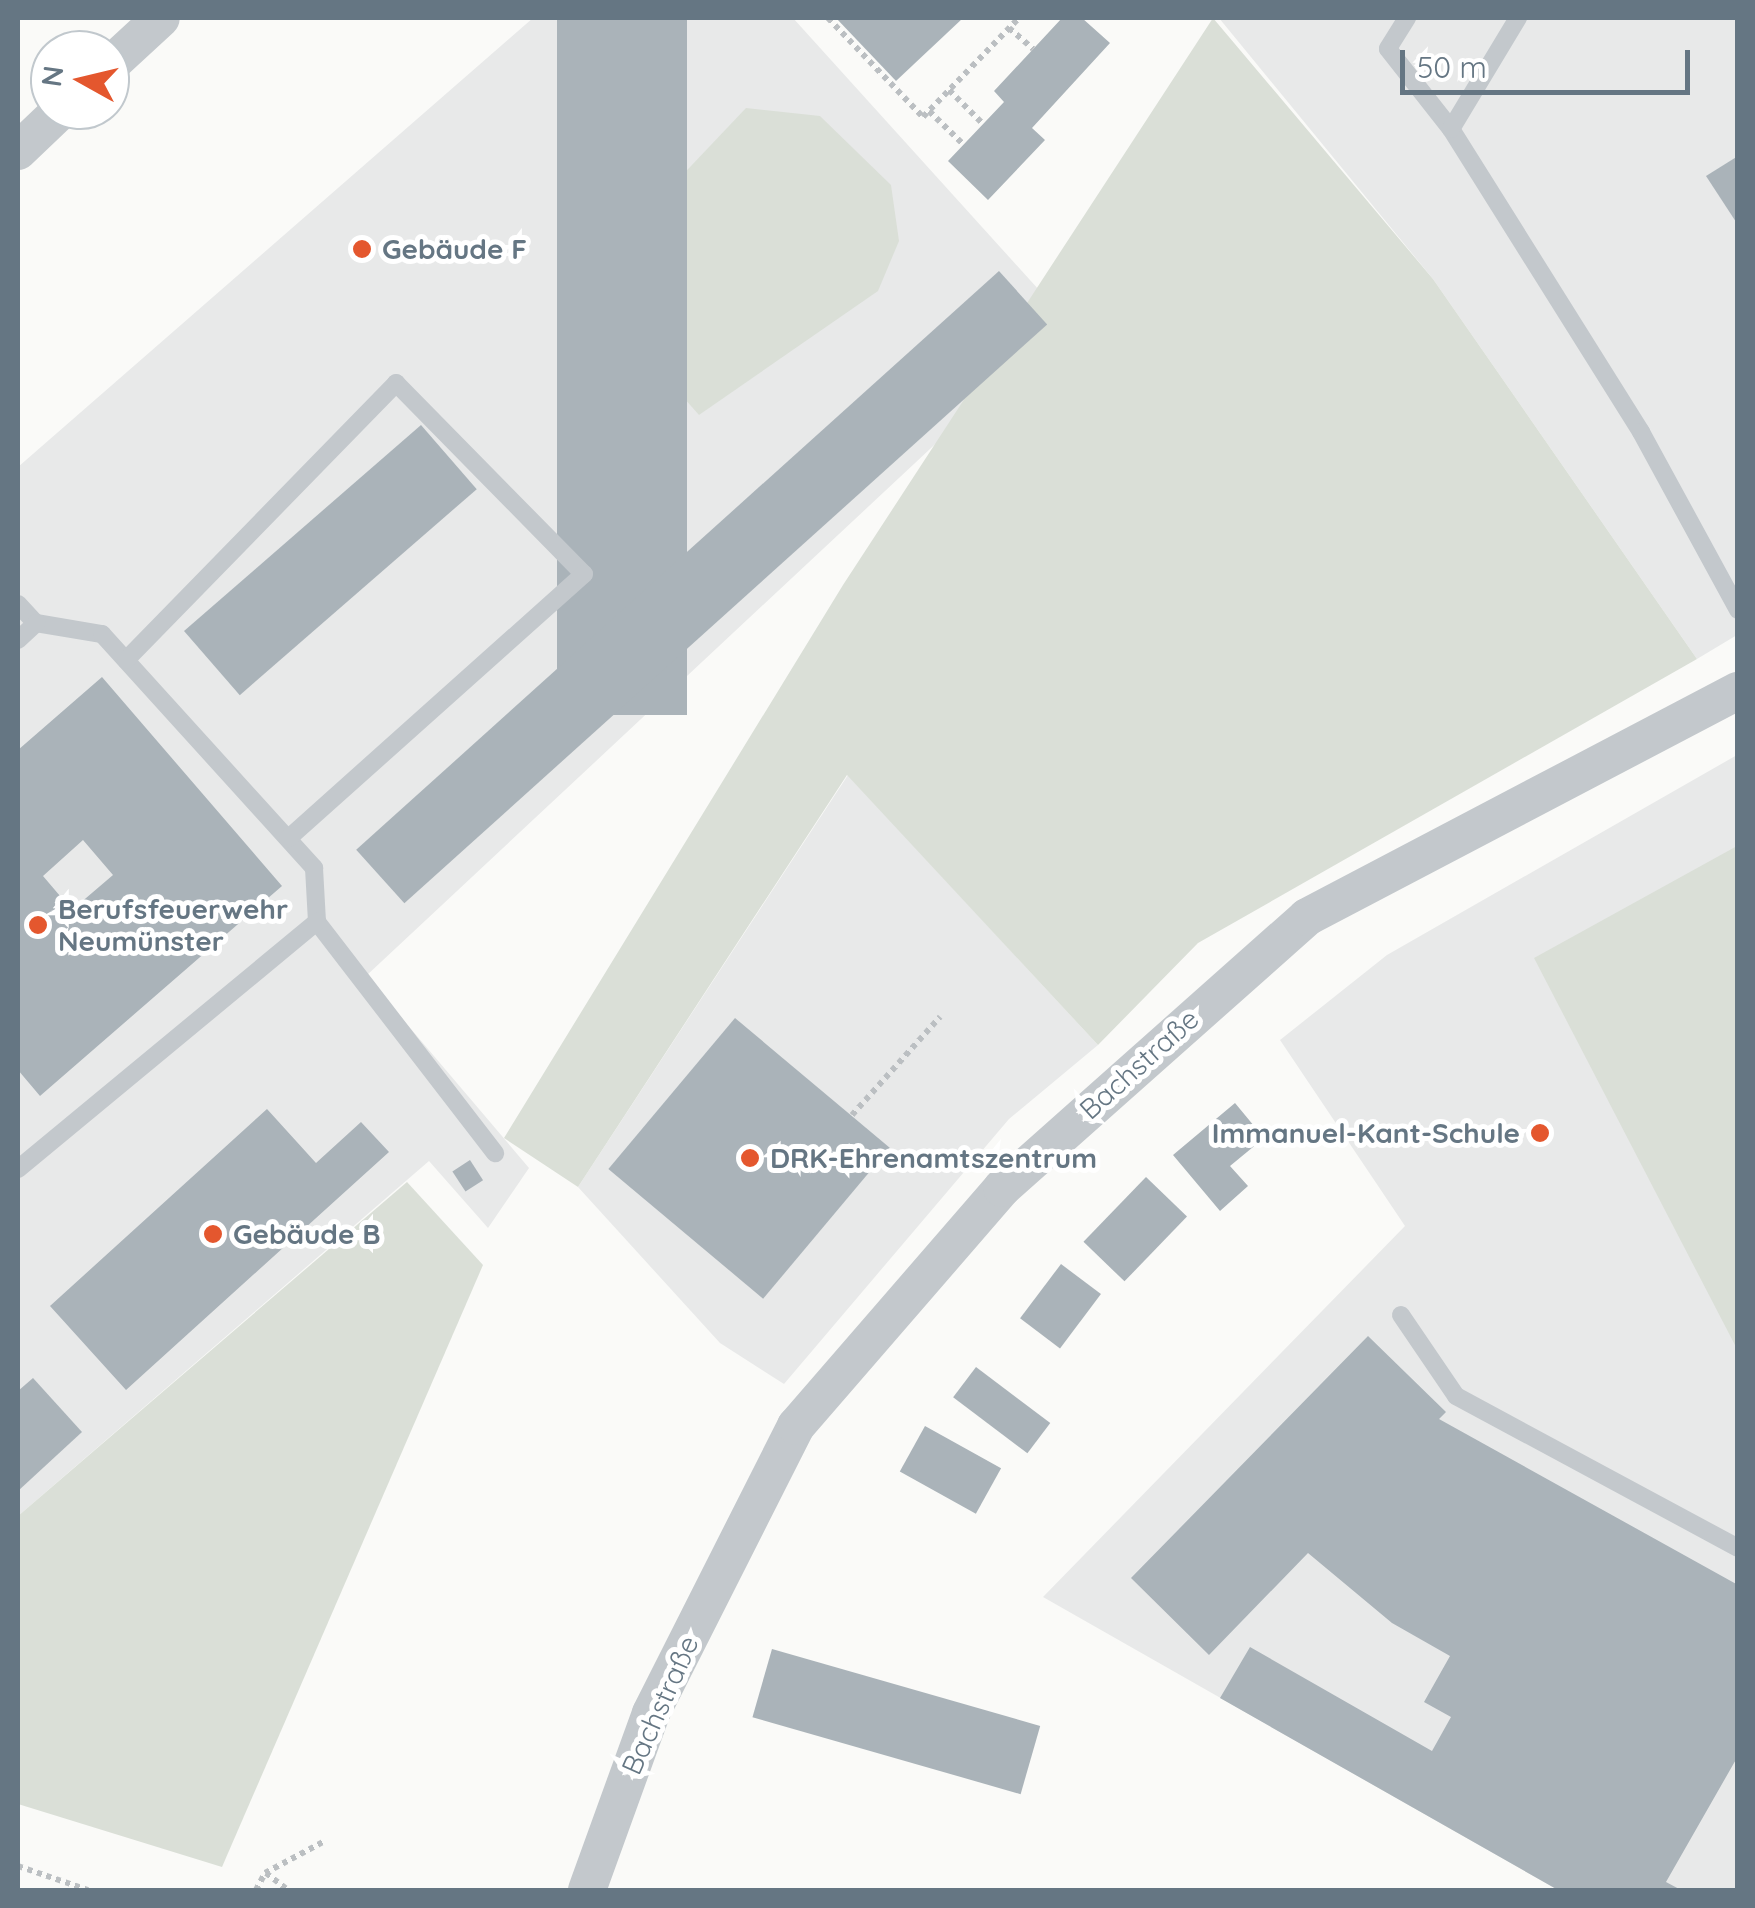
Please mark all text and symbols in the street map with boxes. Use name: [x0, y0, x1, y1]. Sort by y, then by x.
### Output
north arrow: [30, 30, 130, 130]
scale bar: [1405, 30, 1695, 92]
text: 50 m: [1417, 48, 1487, 86]
text: N: [33, 63, 71, 89]
place label: Gebäude F: [382, 232, 527, 266]
marker: Gebäude F: [351, 238, 373, 260]
place label: Berufsfeuerwehr Neumünster: [58, 892, 288, 958]
marker: Berufsfeuerwehr Neumünster: [27, 914, 49, 936]
street label: Bachstraße: [1073, 1002, 1205, 1126]
place label: Immanuel-Kant-Schule: [1212, 1116, 1520, 1150]
marker: Immanuel-Kant-Schule: [1529, 1122, 1551, 1144]
place label: DRK-Ehrenamtszentrum: [770, 1141, 1097, 1175]
marker: DRK-Ehrenamtszentrum: [739, 1147, 761, 1169]
place label: Gebäude B: [233, 1217, 381, 1251]
marker: Gebäude B: [202, 1223, 224, 1245]
street label: Bachstraße: [614, 1630, 706, 1780]

